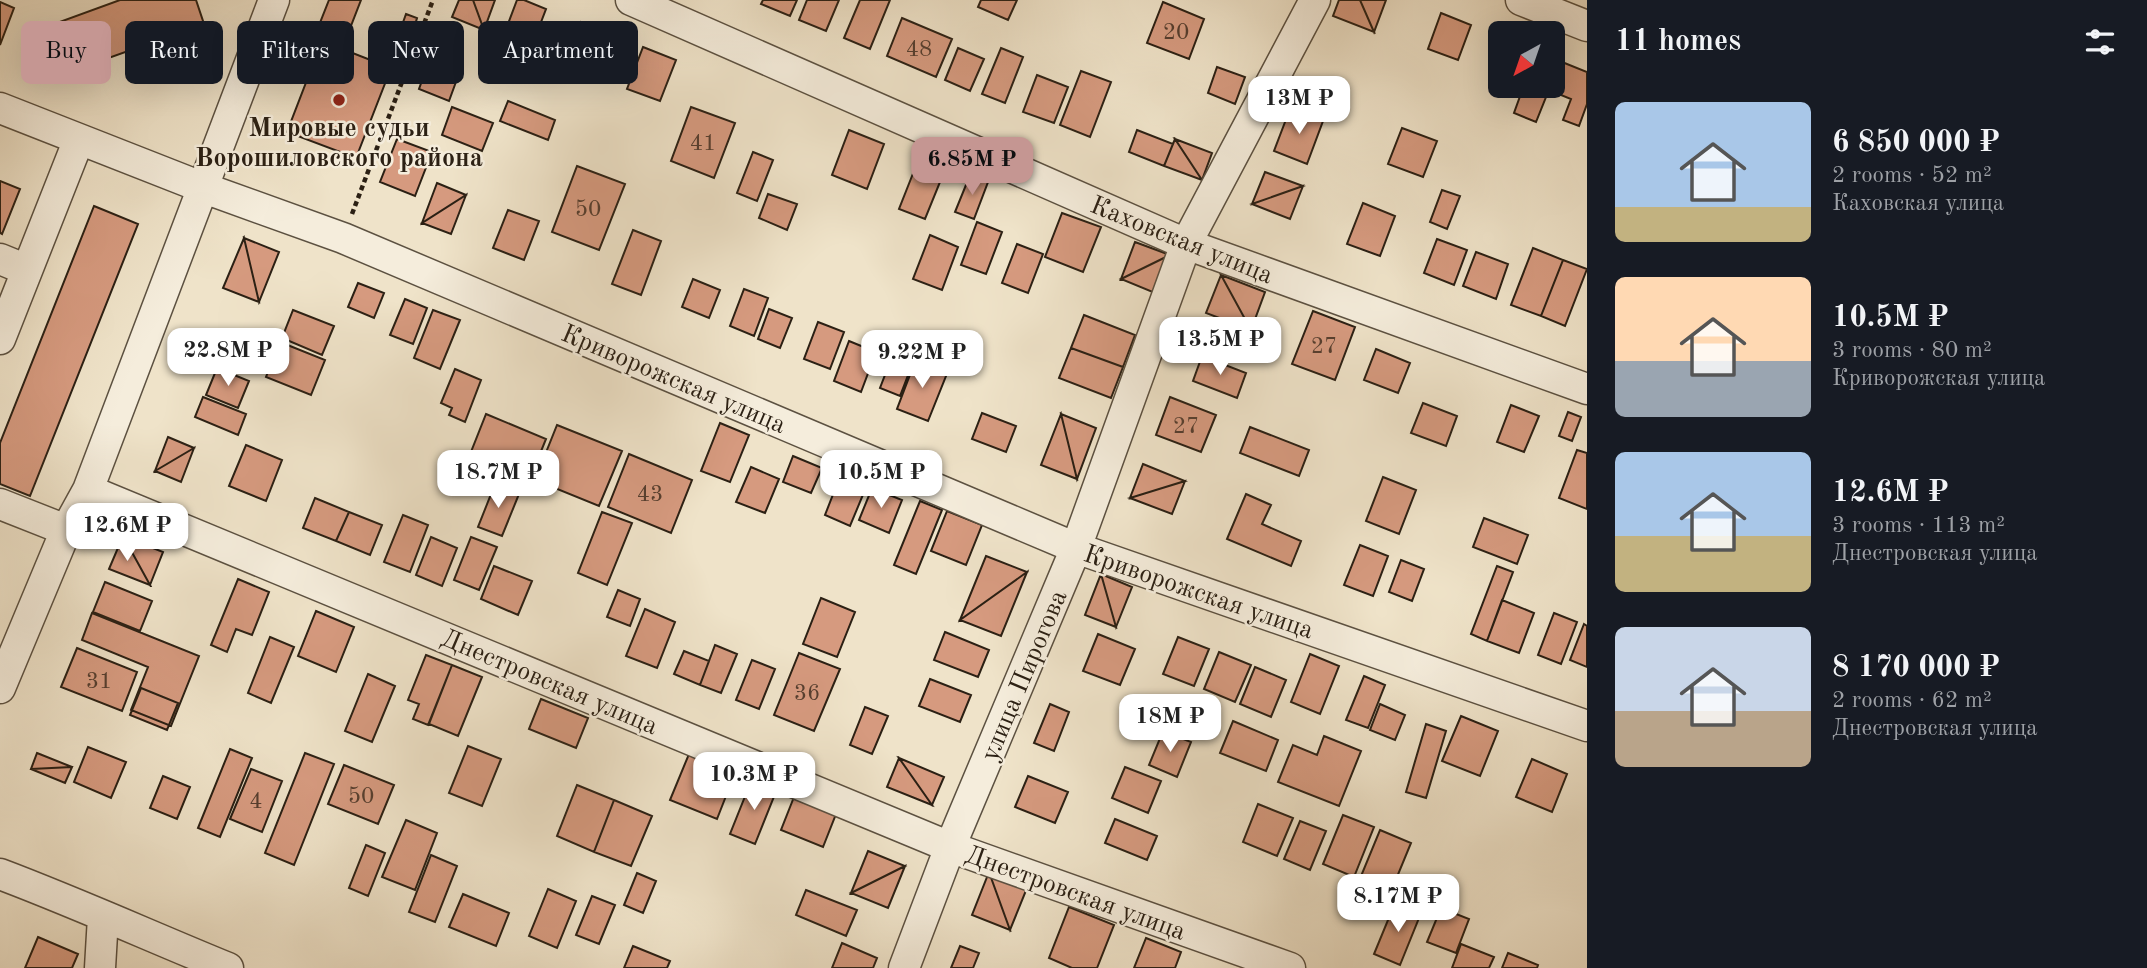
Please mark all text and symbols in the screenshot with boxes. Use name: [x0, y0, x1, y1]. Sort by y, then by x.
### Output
chip: Buy: [21, 21, 111, 84]
chip: Rent: [125, 21, 223, 84]
chip: Filters: [237, 21, 354, 84]
chip: New: [368, 21, 464, 84]
chip: Apartment: [478, 21, 638, 84]
house number: 20: [1163, 21, 1189, 44]
north arrow: [1488, 21, 1564, 98]
map controls: [1488, 21, 1565, 98]
icon: filters: [2081, 23, 2119, 61]
text: 11 homes: [1615, 27, 1741, 57]
house number: 48: [906, 38, 932, 61]
pin: 13M ₽: [1250, 76, 1348, 136]
text: 13M ₽: [1264, 87, 1334, 110]
marker: Мировые судьи Ворошиловского района: [331, 92, 347, 108]
place label: Мировые судьи Ворошиловского района: [195, 116, 483, 172]
text: 6 850 000 ₽: [1832, 128, 2000, 158]
icon: home: [1671, 130, 1755, 214]
house number: 41: [690, 132, 716, 155]
pin: 6.85M ₽: [907, 138, 1037, 197]
text: 6.85M ₽: [927, 148, 1017, 171]
text: 2 rooms · 52 m²: [1832, 164, 1992, 187]
street label: Каховская улица: [1086, 192, 1276, 289]
text: Каховская улица: [1832, 192, 2004, 215]
house number: 50: [575, 198, 601, 221]
text: 10.5M ₽: [1832, 303, 1949, 333]
icon: home: [1671, 305, 1755, 389]
pin: 13.5M ₽: [1155, 318, 1285, 377]
street label: Криворожская улица: [557, 321, 790, 439]
pin: 22.8M ₽: [163, 328, 293, 388]
text: 13.5M ₽: [1175, 328, 1265, 351]
pin: 9.22M ₽: [857, 330, 987, 390]
house number: 27: [1311, 335, 1337, 358]
text: 22.8M ₽: [183, 339, 273, 362]
text: 3 rooms · 80 m²: [1832, 339, 1992, 362]
text: 9.22M ₽: [877, 341, 967, 364]
text: Криворожская улица: [1832, 367, 2046, 390]
house number: 27: [1173, 415, 1199, 438]
pin: 18.7M ₽: [433, 450, 563, 510]
pin: 10.5M ₽: [816, 450, 946, 510]
text: 18.7M ₽: [453, 461, 543, 484]
text: 10.5M ₽: [836, 461, 926, 484]
text: 12.6M ₽: [1832, 478, 1949, 508]
icon: home: [1671, 480, 1755, 564]
house number: 43: [637, 483, 663, 506]
pin: 12.6M ₽: [62, 504, 192, 563]
text: 12.6M ₽: [82, 514, 172, 537]
text: 3 rooms · 113 m²: [1832, 514, 2005, 537]
street label: Криворожская улица: [1080, 541, 1317, 645]
text: Днестровская улица: [1832, 542, 2038, 565]
street label: улица Пирогова: [977, 586, 1073, 765]
street label: Днестровская улица: [437, 625, 661, 740]
text: 8 170 000 ₽: [1832, 653, 2000, 683]
icon: home: [1671, 655, 1755, 739]
house number: 31: [86, 670, 112, 693]
house number: 36: [794, 682, 820, 705]
text: 2 rooms · 62 m²: [1832, 689, 1992, 712]
pin: 18M ₽: [1121, 694, 1219, 754]
text: 18M ₽: [1135, 705, 1205, 728]
text: Днестровская улица: [1832, 717, 2038, 740]
pin: 10.3M ₽: [689, 752, 819, 812]
text: 10.3M ₽: [709, 763, 799, 786]
house number: 50: [348, 785, 374, 808]
house number: 4: [249, 790, 263, 813]
street label: Днестровская улица: [962, 842, 1189, 946]
pin: 8.17M ₽: [1333, 874, 1463, 934]
text: 8.17M ₽: [1353, 885, 1443, 908]

